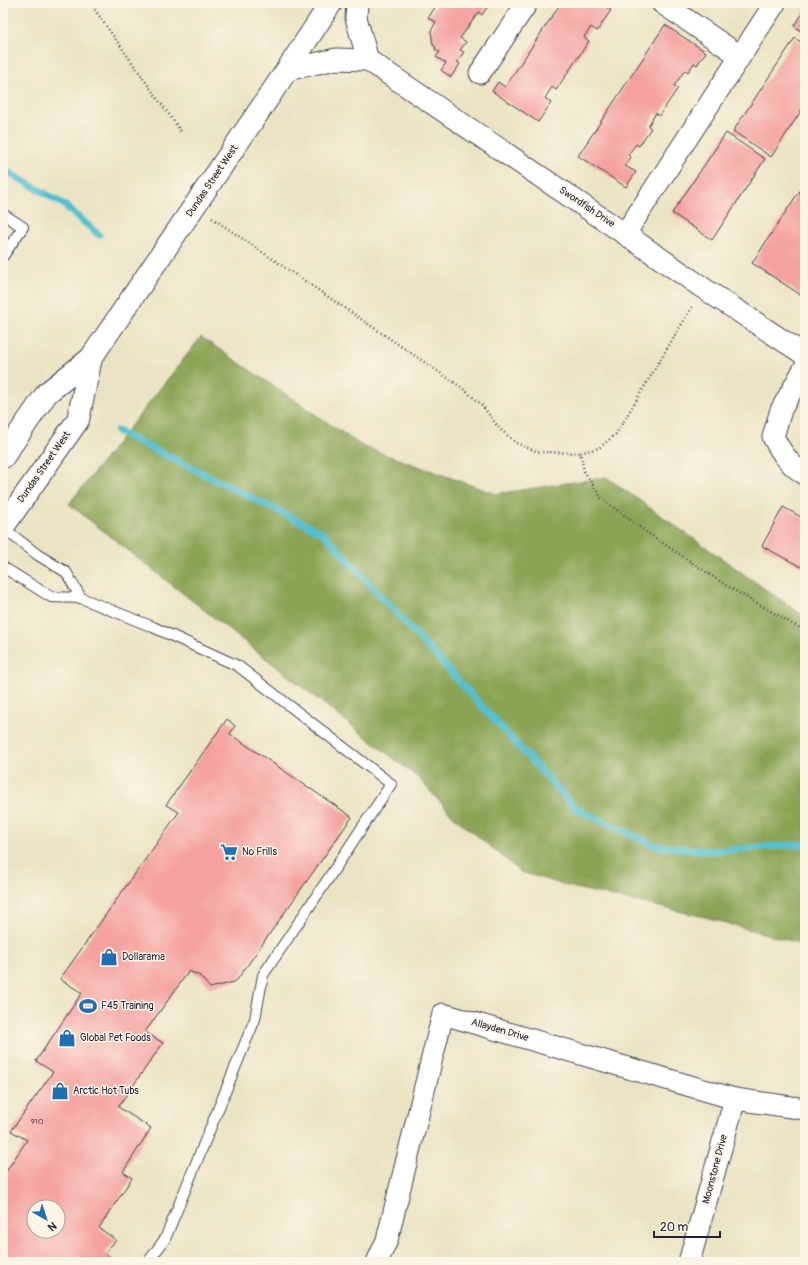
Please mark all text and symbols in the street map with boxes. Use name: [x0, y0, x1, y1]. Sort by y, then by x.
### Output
street label: Dundas Street West: [183, 142, 241, 219]
street label: Swordfish Drive: [557, 184, 617, 230]
street label: Dundas Street West: [15, 428, 74, 505]
supermarket icon: No Frills: [219, 842, 239, 862]
place label: No Frills: [242, 846, 277, 858]
shop icon: Dollarama: [99, 947, 119, 967]
place label: Dollarama: [122, 951, 165, 963]
sports icon: F45 Training: [78, 996, 98, 1016]
place label: F45 Training: [101, 1000, 154, 1012]
street label: Allayden Drive: [470, 1016, 530, 1044]
shop icon: Global Pet Foods: [57, 1028, 77, 1048]
place label: Global Pet Foods: [80, 1032, 151, 1044]
shop icon: Arctic Hot Tubs: [50, 1081, 70, 1101]
place label: Arctic Hot Tubs: [73, 1085, 139, 1097]
house number: 910: [31, 1117, 44, 1126]
street label: Moonstone Drive: [700, 1133, 730, 1205]
north arrow: [26, 1199, 66, 1239]
scale bar: [654, 1213, 720, 1239]
text: N: [45, 1219, 59, 1234]
text: 20 m: [660, 1220, 689, 1235]

